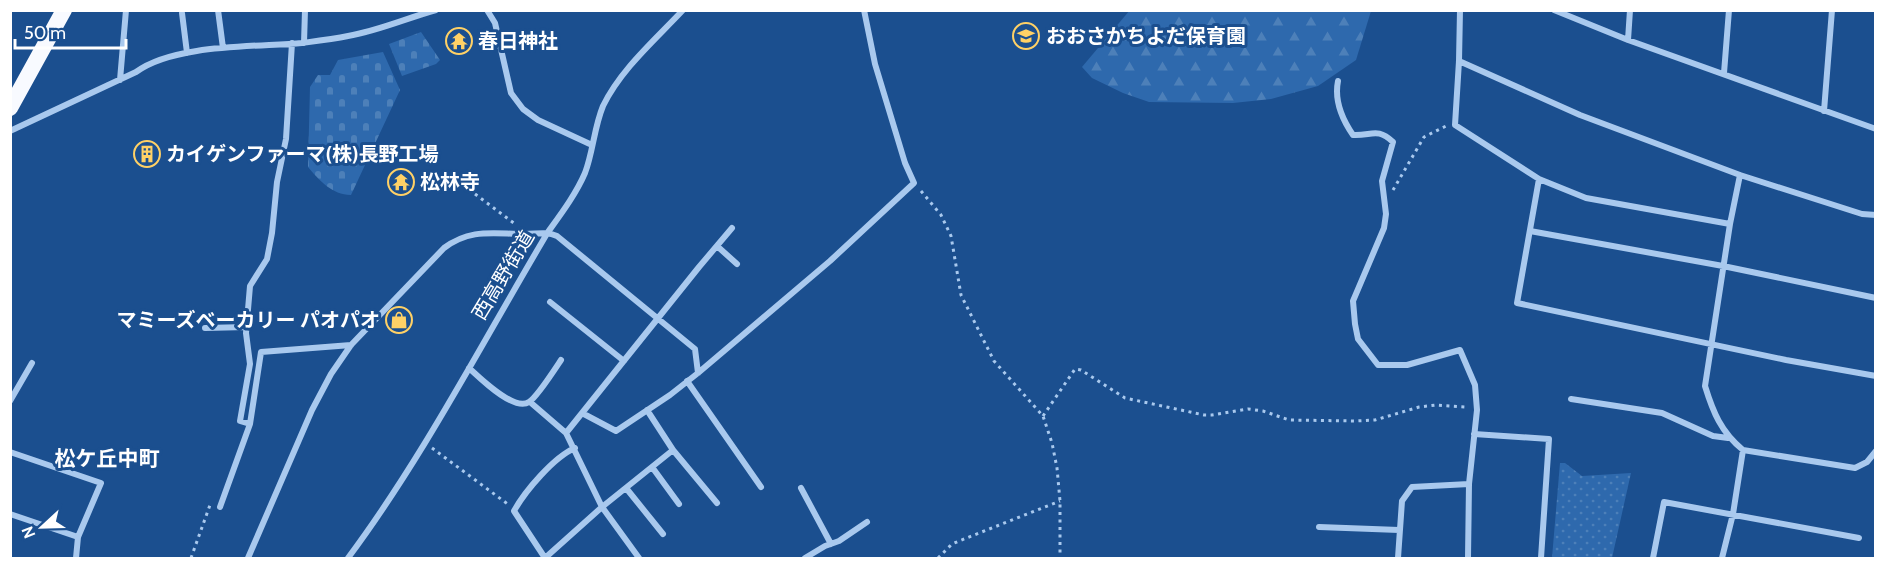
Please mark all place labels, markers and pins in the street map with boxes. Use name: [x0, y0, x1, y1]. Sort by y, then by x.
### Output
school or university icon: おおさかちよだ保育園: [1011, 21, 1041, 51]
place label: おおさかちよだ保育園: [1046, 24, 1246, 48]
temple icon: 春日神社: [444, 26, 474, 56]
place label: 春日神社: [478, 29, 558, 53]
building icon: カイゲンファーマ(株)長野工場: [132, 139, 162, 169]
place label: カイゲンファーマ(株)長野工場: [166, 142, 439, 166]
temple icon: 松林寺: [386, 167, 416, 197]
place label: 松林寺: [420, 170, 480, 194]
shop icon: マミーズベーカリー パオパオ: [384, 305, 414, 335]
place label: マミーズベーカリー パオパオ: [117, 308, 380, 332]

